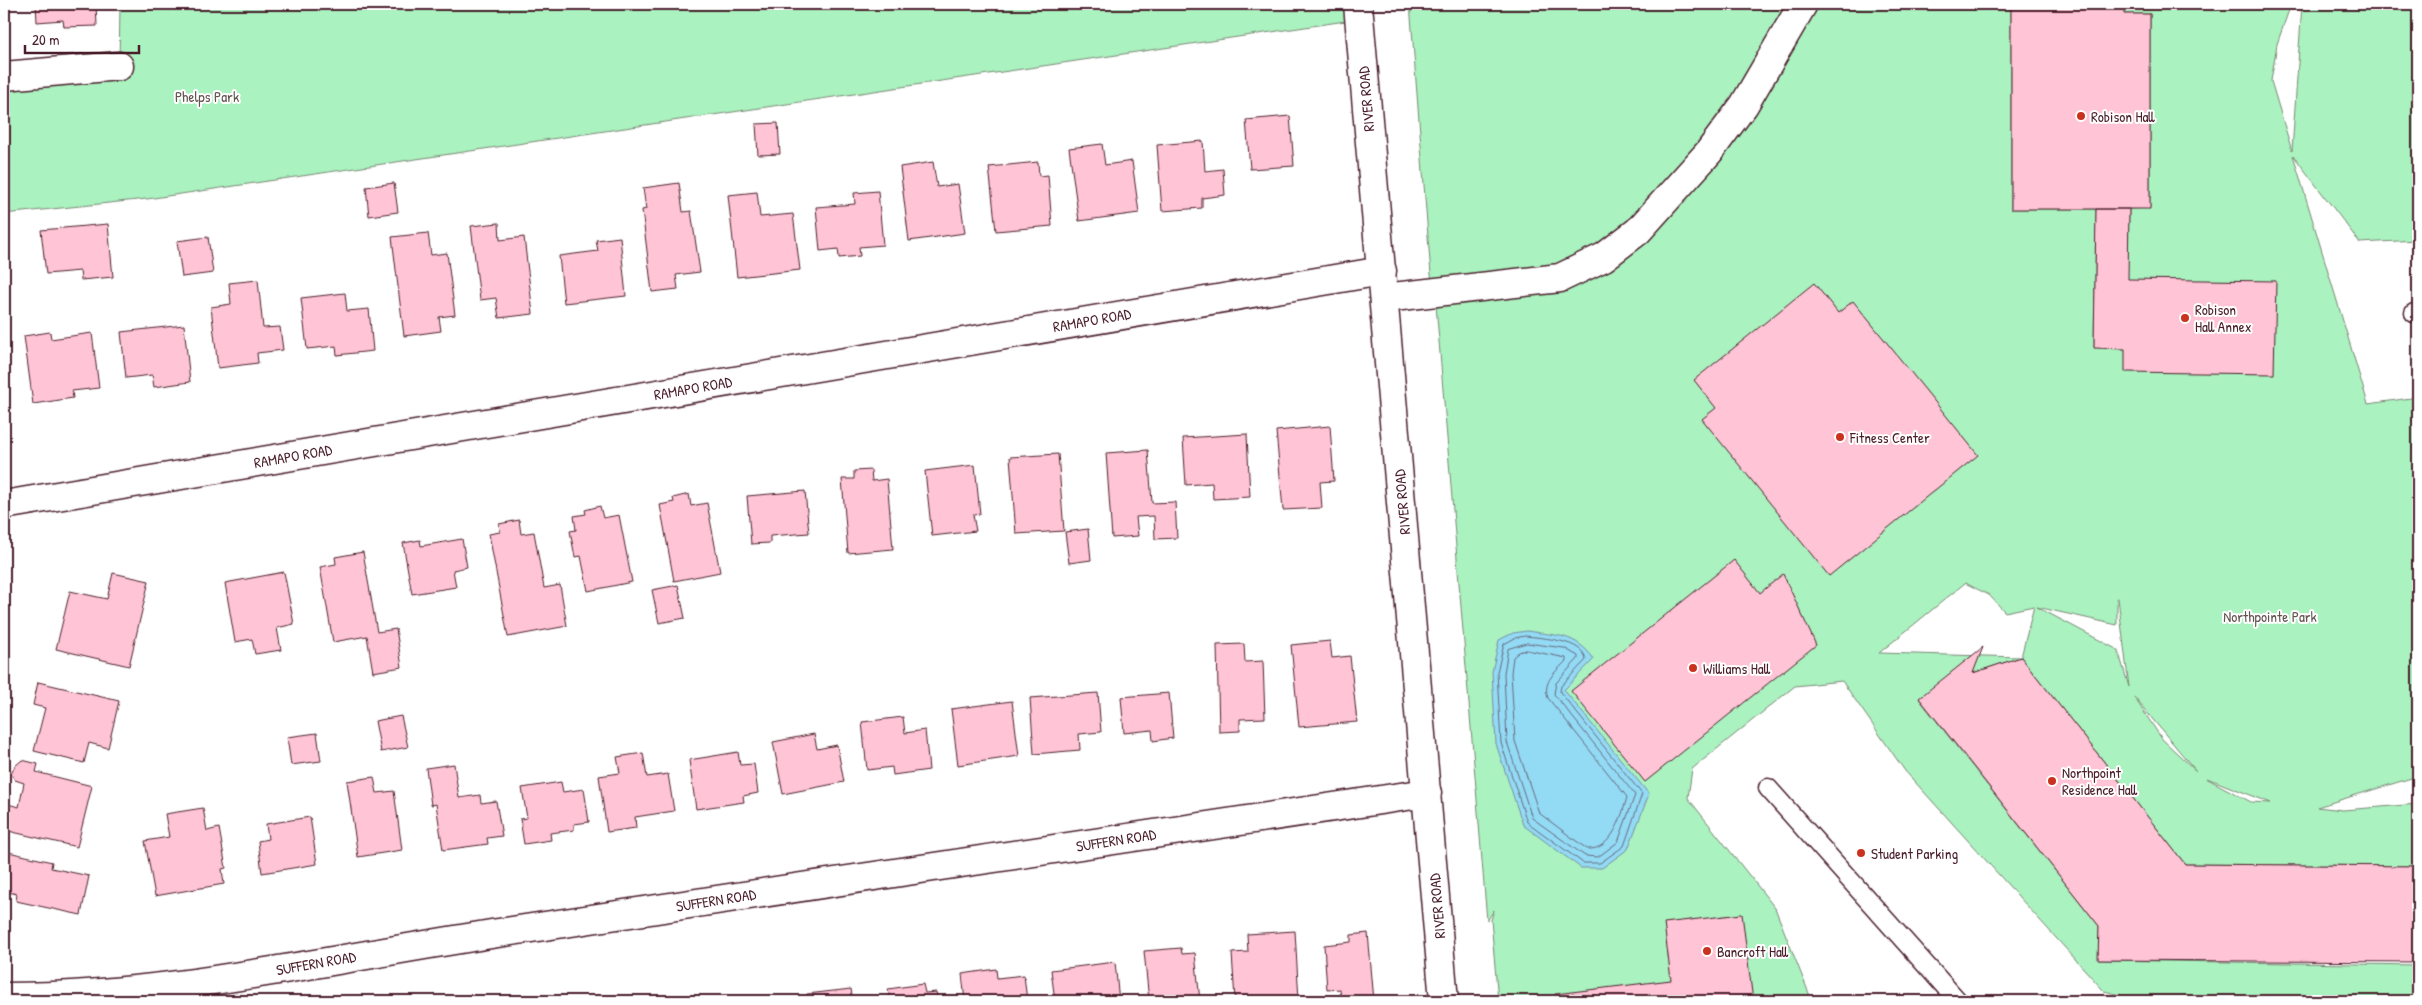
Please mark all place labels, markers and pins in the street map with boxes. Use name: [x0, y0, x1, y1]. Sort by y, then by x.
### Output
place label: Robison Hall: [2091, 106, 2155, 127]
marker: Robison Hall: [2075, 110, 2087, 122]
place label: Robison Hall Annex: [2195, 299, 2252, 337]
marker: Robison Hall Annex: [2179, 312, 2191, 324]
place label: Fitness Center: [1849, 427, 1930, 448]
marker: Fitness Center: [1834, 431, 1846, 443]
place label: Williams Hall: [1703, 658, 1771, 679]
marker: Williams Hall: [1687, 662, 1699, 674]
place label: Northpoint Residence Hall: [2062, 762, 2138, 800]
marker: Northpoint Residence Hall: [2046, 775, 2058, 787]
place label: Student Parking: [1871, 843, 1958, 864]
marker: Student Parking: [1855, 847, 1867, 859]
place label: Bancroft Hall: [1717, 941, 1789, 962]
marker: Bancroft Hall: [1701, 945, 1713, 957]

